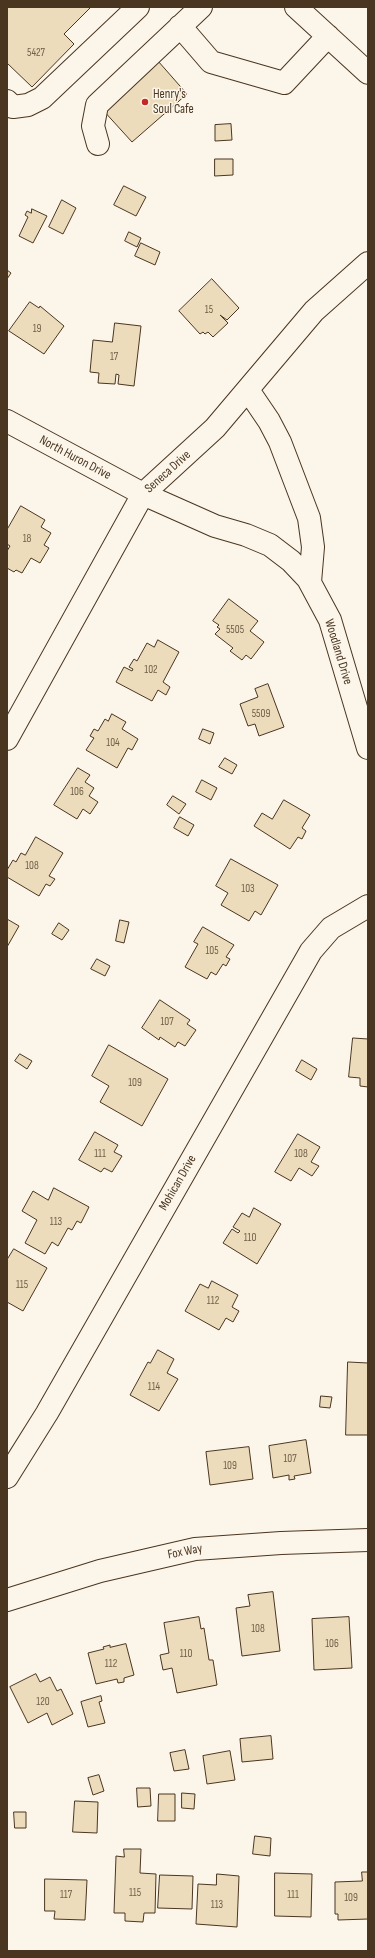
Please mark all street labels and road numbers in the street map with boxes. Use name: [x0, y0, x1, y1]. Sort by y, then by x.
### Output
street label: North Huron Drive: [37, 433, 113, 483]
street label: Seneca Drive: [142, 447, 194, 497]
street label: Woodland Drive: [321, 617, 355, 687]
street label: Mohican Drive: [156, 1152, 200, 1214]
street label: Fox Way: [166, 1541, 204, 1563]

